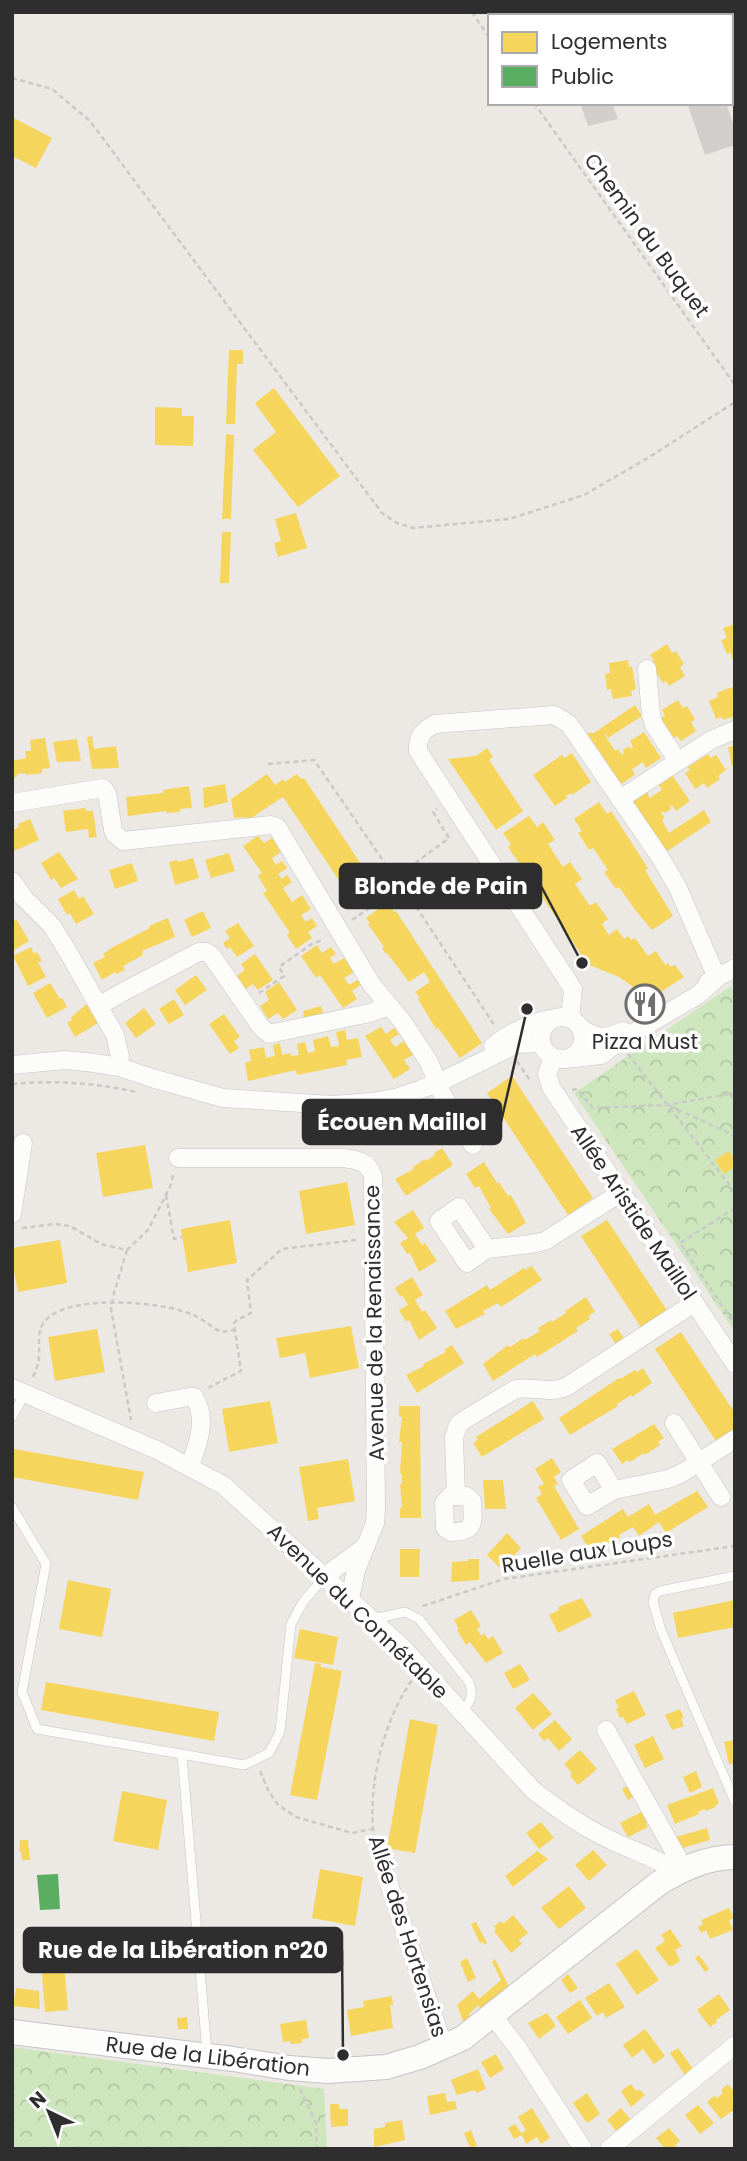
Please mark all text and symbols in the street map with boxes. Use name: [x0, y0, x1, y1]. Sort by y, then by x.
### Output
legend: [488, 14, 733, 105]
text: Logements: [551, 27, 667, 56]
text: Public: [551, 62, 614, 91]
street label: Chemin du Buquet: [578, 147, 716, 323]
callout: Blonde de Pain: [340, 864, 541, 908]
text: Blonde de Pain: [354, 870, 528, 902]
restaurant icon: Pizza Must: [624, 983, 666, 1025]
place label: Pizza Must: [592, 1027, 698, 1056]
callout: Écouen Maillol: [303, 1100, 501, 1144]
text: Écouen Maillol: [317, 1106, 487, 1138]
street label: Allée Aristide Maillol: [564, 1118, 704, 1306]
street label: Avenue de la Renaissance: [357, 1185, 391, 1461]
street label: Avenue du Connétable: [261, 1517, 455, 1705]
street label: Ruelle aux Loups: [499, 1524, 675, 1580]
street label: Allée des Hortensias: [362, 1831, 454, 2041]
callout: Rue de la Libération n°20: [24, 1928, 342, 1972]
text: Rue de la Libération n°20: [38, 1934, 328, 1966]
street label: Rue de la Libération: [104, 2029, 312, 2083]
north arrow: [14, 2077, 84, 2147]
text: N: [23, 2085, 52, 2115]

